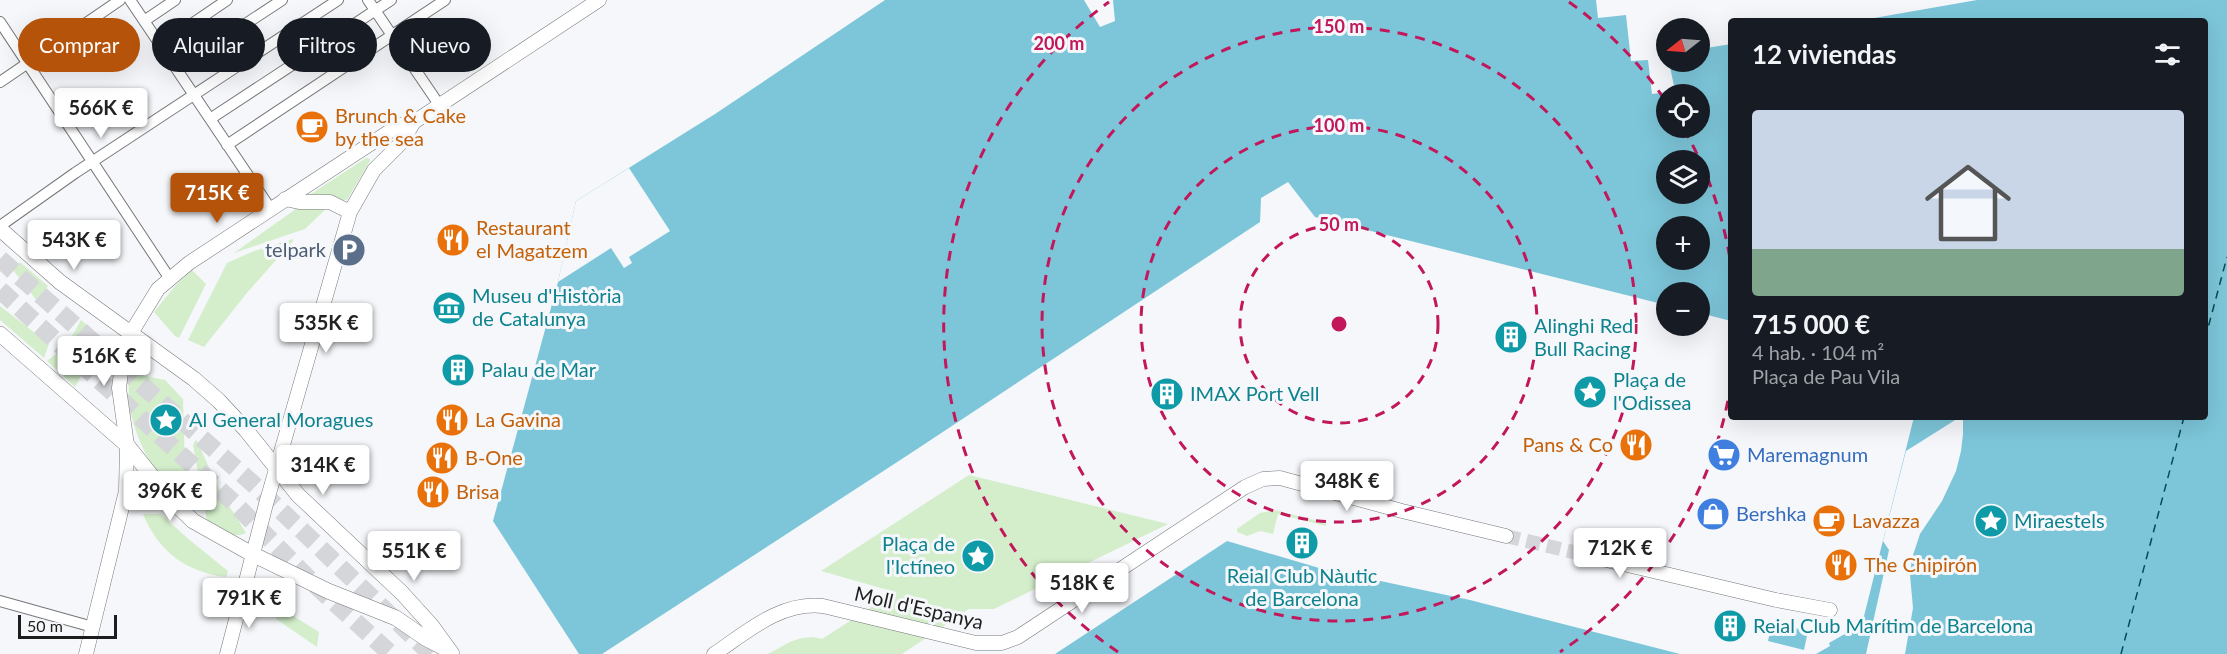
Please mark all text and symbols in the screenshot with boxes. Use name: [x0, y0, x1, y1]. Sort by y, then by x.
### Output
text: 150 m: [1314, 15, 1364, 37]
chip: Comprar: [18, 18, 140, 72]
chip: Alquilar: [152, 18, 265, 72]
chip: Filtros: [277, 18, 377, 72]
chip: Nuevo: [389, 18, 491, 72]
north arrow: [1656, 18, 1710, 72]
map controls: [1656, 18, 1710, 336]
text: 200 m: [1034, 32, 1084, 54]
text: 12 viviendas: [1752, 38, 1896, 70]
icon: filters: [2151, 38, 2184, 71]
button: locate: [1656, 84, 1710, 138]
pin: 566K €: [52, 88, 150, 139]
text: 566K €: [69, 95, 133, 119]
place label: Brunch & Cake by the sea: [335, 103, 466, 150]
cafe icon: Brunch & Cake by the sea: [294, 109, 330, 145]
text: 100 m: [1314, 114, 1364, 136]
icon: home: [1914, 149, 2022, 257]
button: layers: [1656, 150, 1710, 204]
pin: 715K €: [168, 173, 266, 224]
text: 715K €: [185, 180, 249, 204]
text: 50 m: [1319, 213, 1359, 235]
place label: Restaurant el Magatzem: [476, 215, 588, 262]
button: +: [1656, 216, 1710, 270]
pin: 543K €: [25, 220, 123, 271]
restaurant icon: Restaurant el Magatzem: [435, 222, 471, 258]
text: 543K €: [42, 227, 106, 251]
parking icon: telpark: [331, 232, 367, 268]
place label: telpark: [265, 237, 327, 261]
button: −: [1656, 282, 1710, 336]
place label: Museu d'Història de Catalunya: [472, 283, 621, 330]
museum icon: Museu d'Història de Catalunya: [431, 290, 467, 326]
pin: 535K €: [277, 303, 375, 354]
text: 715 000 €: [1752, 308, 1870, 340]
text: 535K €: [294, 310, 358, 334]
place label: Alinghi Red Bull Racing: [1534, 313, 1633, 360]
centre of rings: [1329, 314, 1349, 334]
building icon: Alinghi Red Bull Racing: [1493, 319, 1529, 355]
pin: 516K €: [55, 336, 153, 387]
text: 4 hab. · 104 m²: [1752, 340, 1884, 364]
text: 516K €: [72, 343, 136, 367]
building icon: Palau de Mar: [440, 352, 476, 388]
place label: Palau de Mar: [481, 357, 597, 381]
text: Plaça de Pau Vila: [1752, 364, 1900, 388]
place label: Plaça de l'Odissea: [1613, 367, 1692, 414]
place icon: Plaça de l'Odissea: [1572, 374, 1608, 410]
building icon: IMAX Port Vell: [1149, 376, 1185, 412]
place label: IMAX Port Vell: [1190, 381, 1320, 405]
place icon: Al General Moragues: [148, 402, 184, 438]
restaurant icon: La Gavina: [434, 402, 470, 438]
place label: Al General Moragues: [189, 407, 373, 431]
place label: La Gavina: [475, 407, 561, 431]
restaurant icon: Pans & Co: [1618, 427, 1654, 463]
place label: Pans & Co: [1523, 432, 1613, 456]
supermarket icon: Maremagnum: [1706, 437, 1742, 473]
restaurant icon: B-One: [424, 440, 460, 476]
place label: Maremagnum: [1747, 442, 1868, 466]
pin: 314K €: [274, 445, 372, 496]
place label: B-One: [465, 445, 523, 469]
text: 314K €: [291, 452, 355, 476]
pin: 348K €: [1298, 461, 1396, 512]
text: 348K €: [1315, 468, 1379, 492]
pin: 396K €: [121, 471, 219, 522]
restaurant icon: Brisa: [415, 474, 451, 510]
text: 396K €: [138, 478, 202, 502]
place label: Brisa: [456, 479, 499, 503]
shop icon: Bershka: [1695, 496, 1731, 532]
place label: Bershka: [1736, 501, 1806, 525]
cafe icon: Lavazza: [1811, 503, 1847, 539]
place icon: Miraestels: [1973, 503, 2009, 539]
place label: Lavazza: [1852, 508, 1920, 532]
place label: Miraestels: [2014, 508, 2105, 532]
building icon: Reial Club Nàutic de Barcelona: [1284, 525, 1320, 561]
pin: 712K €: [1571, 528, 1669, 579]
pin: 551K €: [365, 531, 463, 582]
place label: Plaça de l'Ictíneo: [882, 531, 955, 578]
text: 712K €: [1588, 535, 1652, 559]
text: 551K €: [382, 538, 446, 562]
place icon: Plaça de l'Ictíneo: [960, 538, 996, 574]
restaurant icon: The Chipirón: [1823, 547, 1859, 583]
place label: The Chipirón: [1864, 552, 1977, 576]
pin: 518K €: [1033, 563, 1131, 614]
place label: Reial Club Nàutic de Barcelona: [1227, 563, 1378, 610]
text: 518K €: [1050, 570, 1114, 594]
pin: 791K €: [200, 578, 298, 629]
street label: Moll d'Espanya: [852, 581, 986, 634]
text: 791K €: [217, 585, 281, 609]
building icon: Reial Club Marítim de Barcelona: [1712, 608, 1748, 644]
scale bar: [18, 612, 117, 640]
place label: Reial Club Marítim de Barcelona: [1753, 613, 2033, 637]
text: 50 m: [27, 616, 63, 635]

